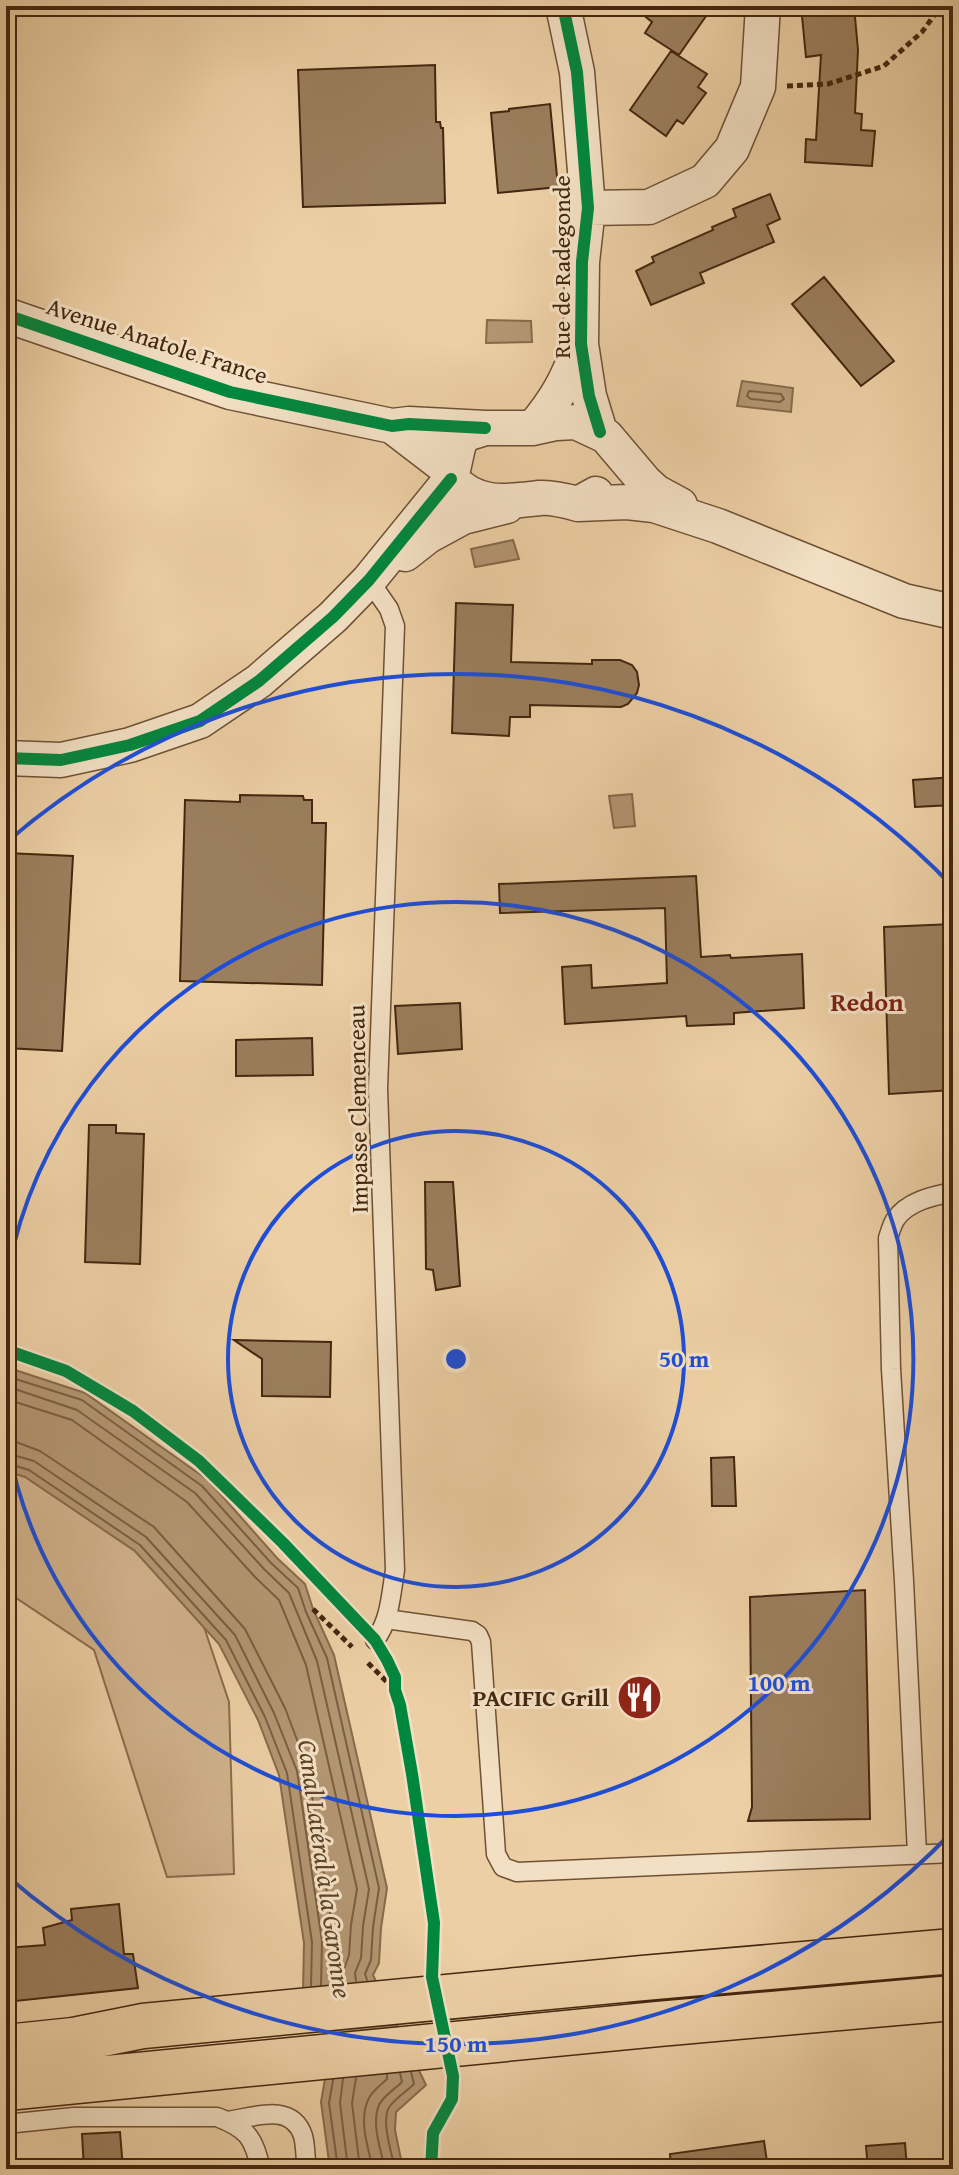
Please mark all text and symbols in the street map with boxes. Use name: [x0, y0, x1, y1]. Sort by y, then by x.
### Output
street label: Rue de Radegonde: [544, 175, 579, 359]
street label: Avenue Anatole France: [42, 288, 272, 393]
district label: Redon: [831, 982, 904, 1021]
street label: Impasse Clemenceau: [338, 1004, 377, 1214]
text: 50 m: [659, 1341, 710, 1376]
centre of rings: [442, 1345, 470, 1373]
text: 100 m: [747, 1665, 811, 1700]
restaurant icon: PACIFIC Grill: [616, 1674, 664, 1722]
place label: PACIFIC Grill: [473, 1680, 610, 1715]
water label: Canal Latéral à la Garonne: [288, 1737, 363, 2001]
text: 150 m: [424, 2026, 488, 2061]

